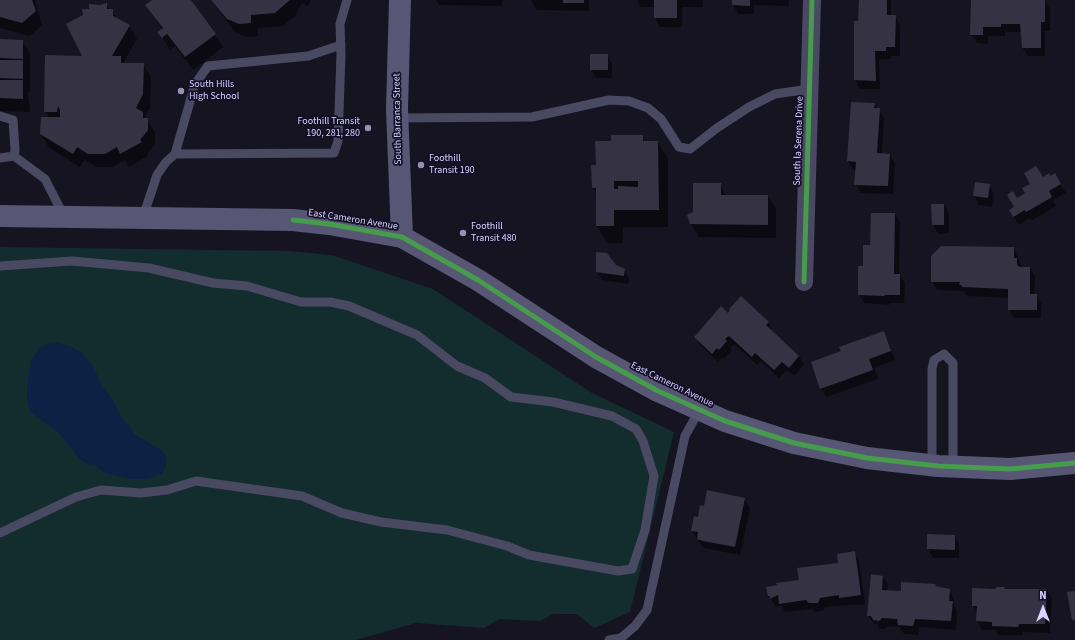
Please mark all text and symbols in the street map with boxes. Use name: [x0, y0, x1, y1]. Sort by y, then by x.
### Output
street label: South Barranca Street: [391, 73, 405, 165]
place label: South Hills High School: [189, 79, 239, 102]
marker: South Hills High School: [176, 86, 186, 96]
street label: South la Serena Drive: [791, 96, 807, 186]
place label: Foothill Transit 190, 281, 280: [297, 116, 360, 140]
marker: Foothill Transit 190, 281, 280: [363, 123, 373, 133]
place label: Foothill Transit 190: [429, 153, 475, 176]
marker: Foothill Transit 190: [416, 160, 426, 170]
street label: East Cameron Avenue: [307, 207, 399, 233]
place label: Foothill Transit 480: [471, 221, 517, 244]
marker: Foothill Transit 480: [458, 228, 468, 238]
street label: East Cameron Avenue: [629, 360, 715, 410]
north arrow: [1023, 588, 1063, 628]
text: N: [1039, 588, 1047, 603]

